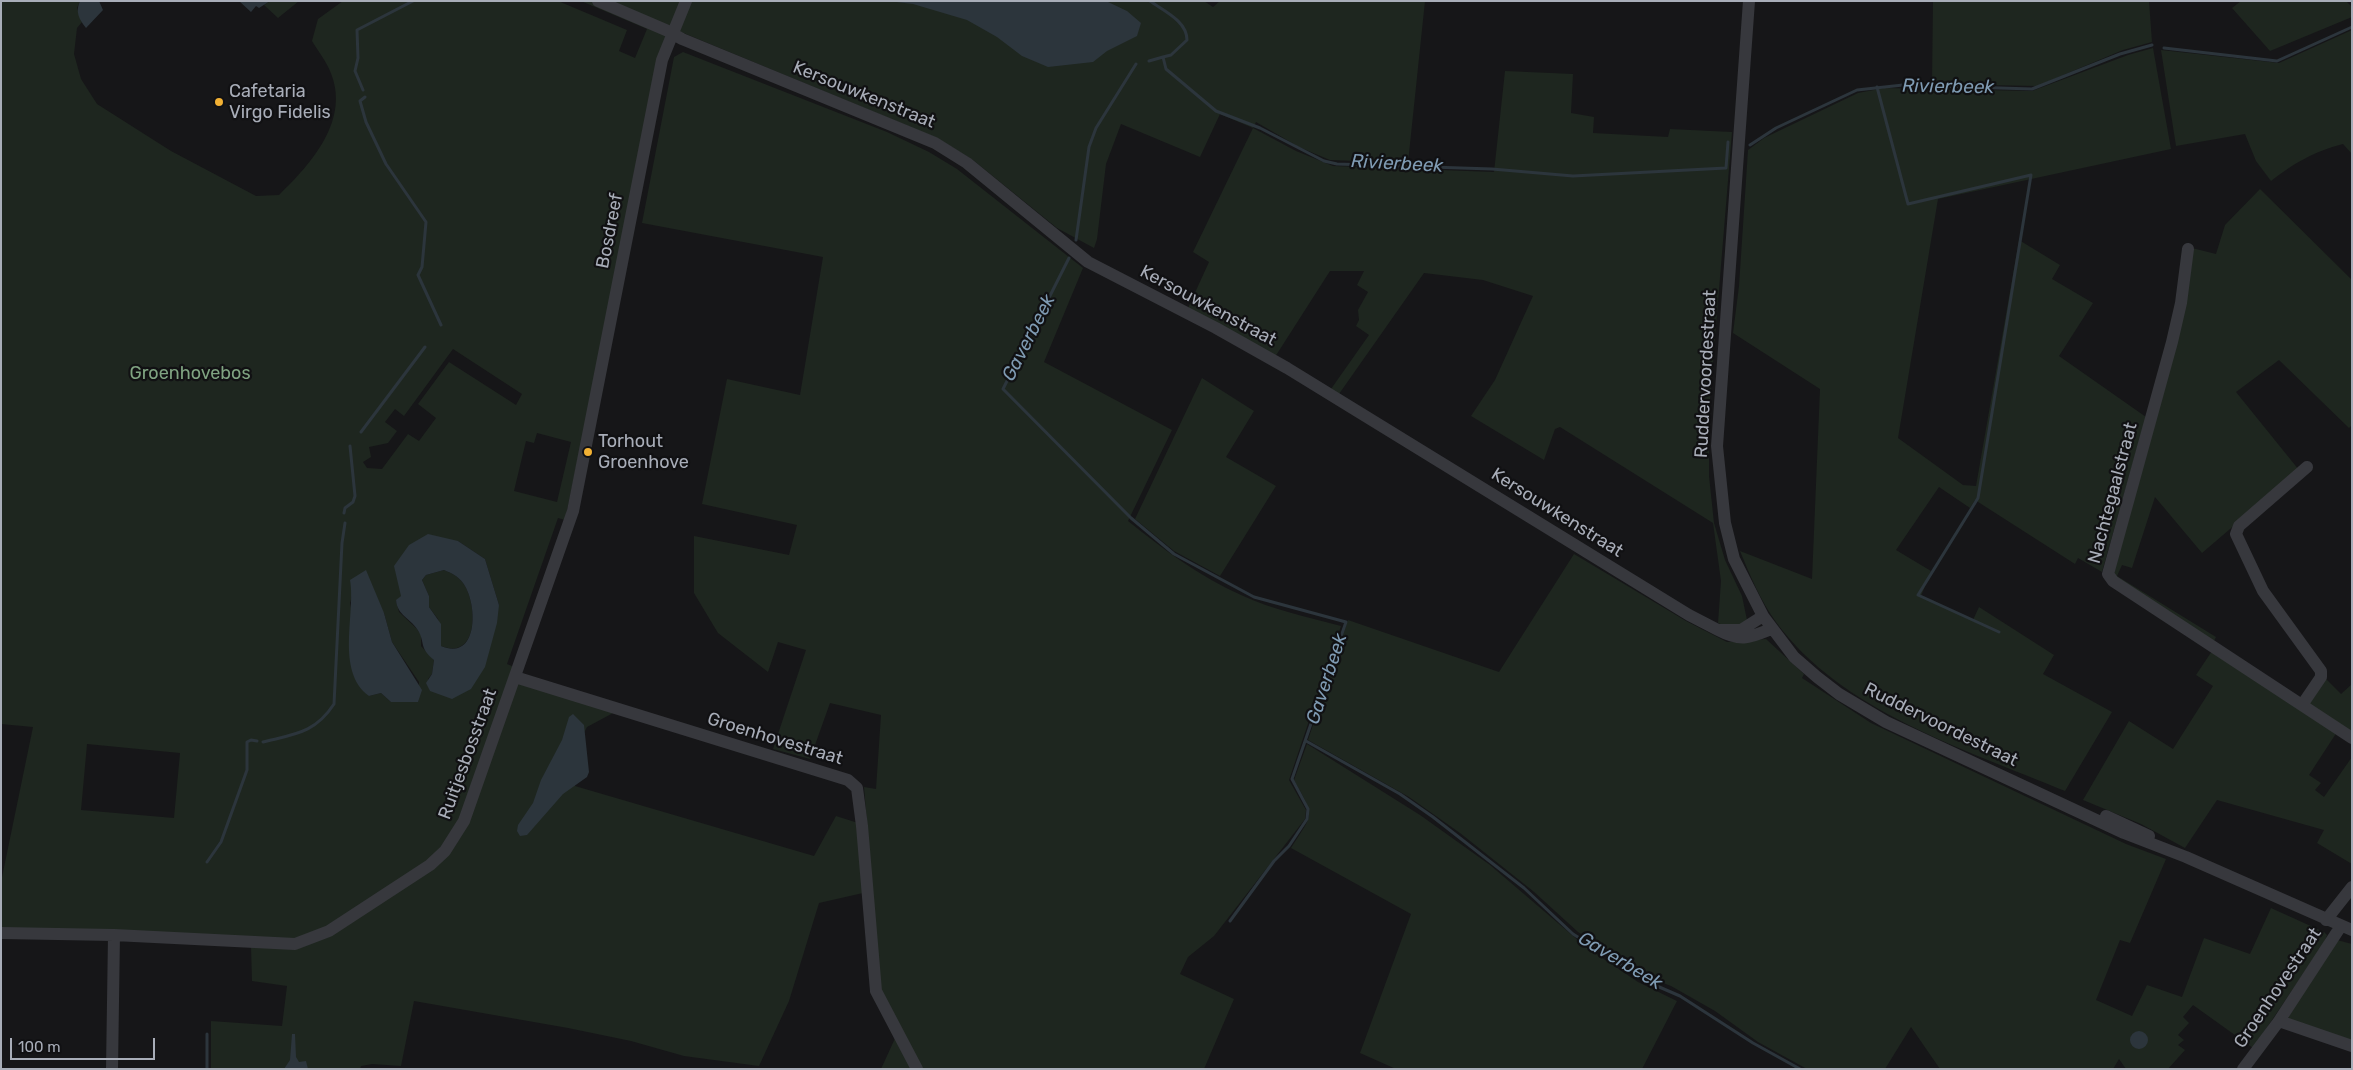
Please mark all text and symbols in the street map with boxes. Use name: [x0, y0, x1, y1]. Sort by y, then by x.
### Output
street label: Kersouwkenstraat: [790, 57, 938, 133]
water label: Rivierbeek: [1902, 75, 1994, 99]
place label: Cafetaria Virgo Fidelis: [229, 81, 331, 124]
marker: Cafetaria Virgo Fidelis: [213, 96, 225, 108]
water label: Rivierbeek: [1350, 150, 1444, 178]
street label: Bosdreef: [592, 192, 628, 270]
street label: Kersouwkenstraat: [1136, 261, 1280, 351]
street label: Ruddervoordestraat: [1691, 289, 1721, 459]
water label: Gaverbeek: [997, 291, 1061, 385]
park label: Groenhovebos: [129, 363, 251, 385]
street label: Nachtegaalstraat: [2084, 420, 2142, 566]
place label: Torhout Groenhove: [598, 431, 689, 474]
marker: Torhout Groenhove: [582, 446, 594, 458]
street label: Kersouwkenstraat: [1487, 464, 1627, 562]
water label: Gaverbeek: [1302, 631, 1352, 727]
street label: Ruddervoordestraat: [1861, 678, 2021, 772]
street label: Ruitjesbosstraat: [434, 686, 502, 822]
street label: Groenhovestraat: [705, 708, 845, 770]
street label: Groenhovestraat: [2230, 924, 2326, 1052]
water label: Gaverbeek: [1574, 927, 1666, 995]
scale bar: [12, 1028, 158, 1060]
text: 100 m: [18, 1038, 60, 1056]

